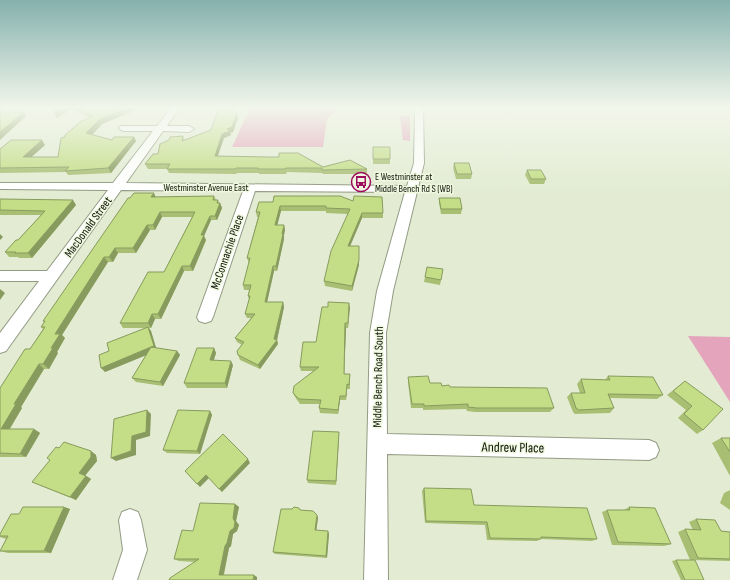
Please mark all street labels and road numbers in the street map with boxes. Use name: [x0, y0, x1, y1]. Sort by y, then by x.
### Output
street label: Westminster Avenue East: [163, 182, 249, 194]
street label: MacDonald Street: [61, 194, 116, 261]
street label: McConnachie Place: [208, 213, 247, 291]
street label: Middle Bench Road South: [370, 326, 387, 428]
street label: Andrew Place: [481, 438, 544, 457]

